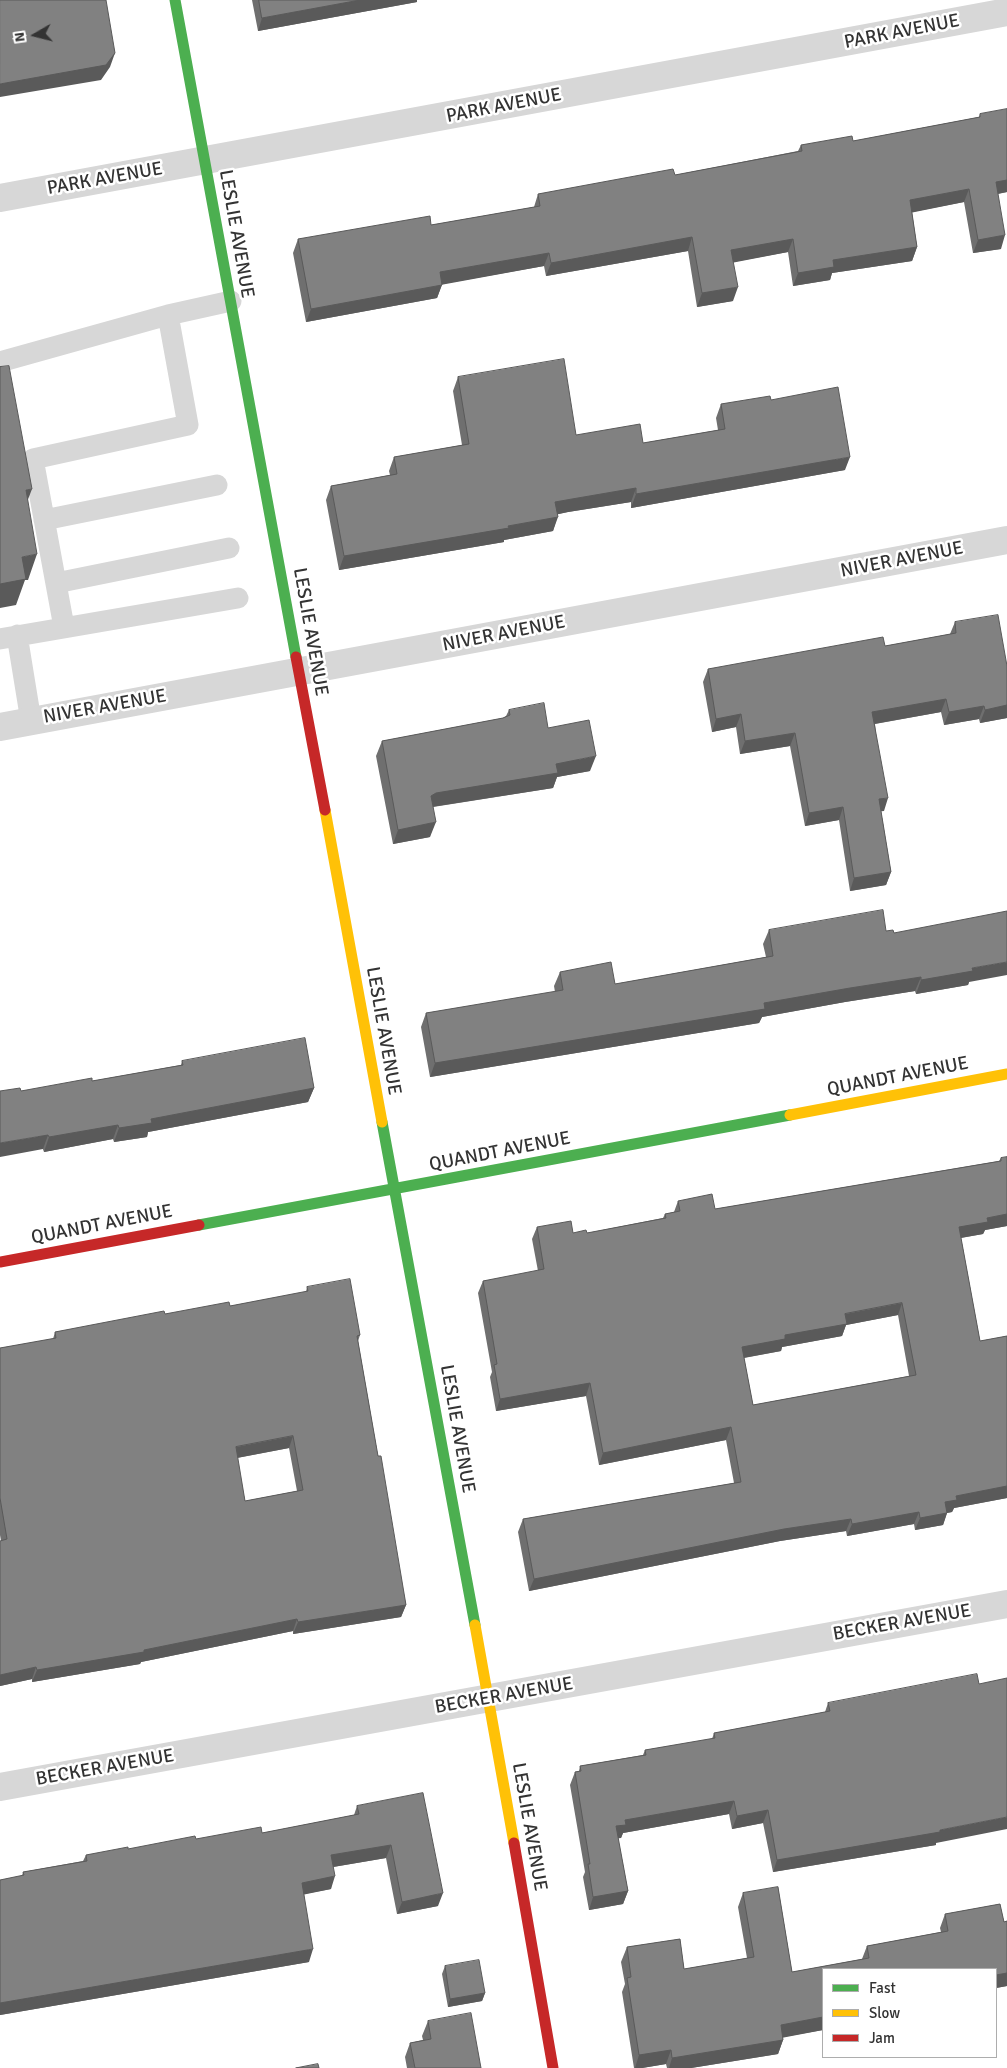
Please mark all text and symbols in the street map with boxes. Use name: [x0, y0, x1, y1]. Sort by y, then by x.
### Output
north arrow: [10, 10, 60, 60]
street label: PARK AVENUE: [842, 10, 962, 54]
text: N: [11, 31, 29, 43]
street label: PARK AVENUE: [444, 84, 564, 128]
street label: PARK AVENUE: [45, 158, 165, 200]
street label: LESLIE AVENUE: [213, 168, 259, 300]
street label: NIVER AVENUE: [839, 537, 965, 583]
street label: LESLIE AVENUE: [287, 566, 333, 698]
street label: NIVER AVENUE: [441, 611, 567, 657]
street label: NIVER AVENUE: [42, 685, 168, 729]
street label: LESLIE AVENUE: [360, 965, 406, 1097]
street label: QUANDT AVENUE: [825, 1052, 971, 1102]
street label: QUANDT AVENUE: [427, 1127, 573, 1177]
street label: QUANDT AVENUE: [29, 1200, 175, 1250]
street label: LESLIE AVENUE: [434, 1363, 480, 1495]
street label: BECKER AVENUE: [831, 1600, 973, 1646]
street label: BECKER AVENUE: [433, 1673, 575, 1719]
street label: BECKER AVENUE: [34, 1745, 176, 1791]
street label: LESLIE AVENUE: [506, 1761, 552, 1893]
legend: [822, 1968, 997, 2058]
text: Fast: [869, 1979, 896, 1997]
text: Slow: [869, 2004, 900, 2022]
text: Jam: [869, 2029, 895, 2047]

